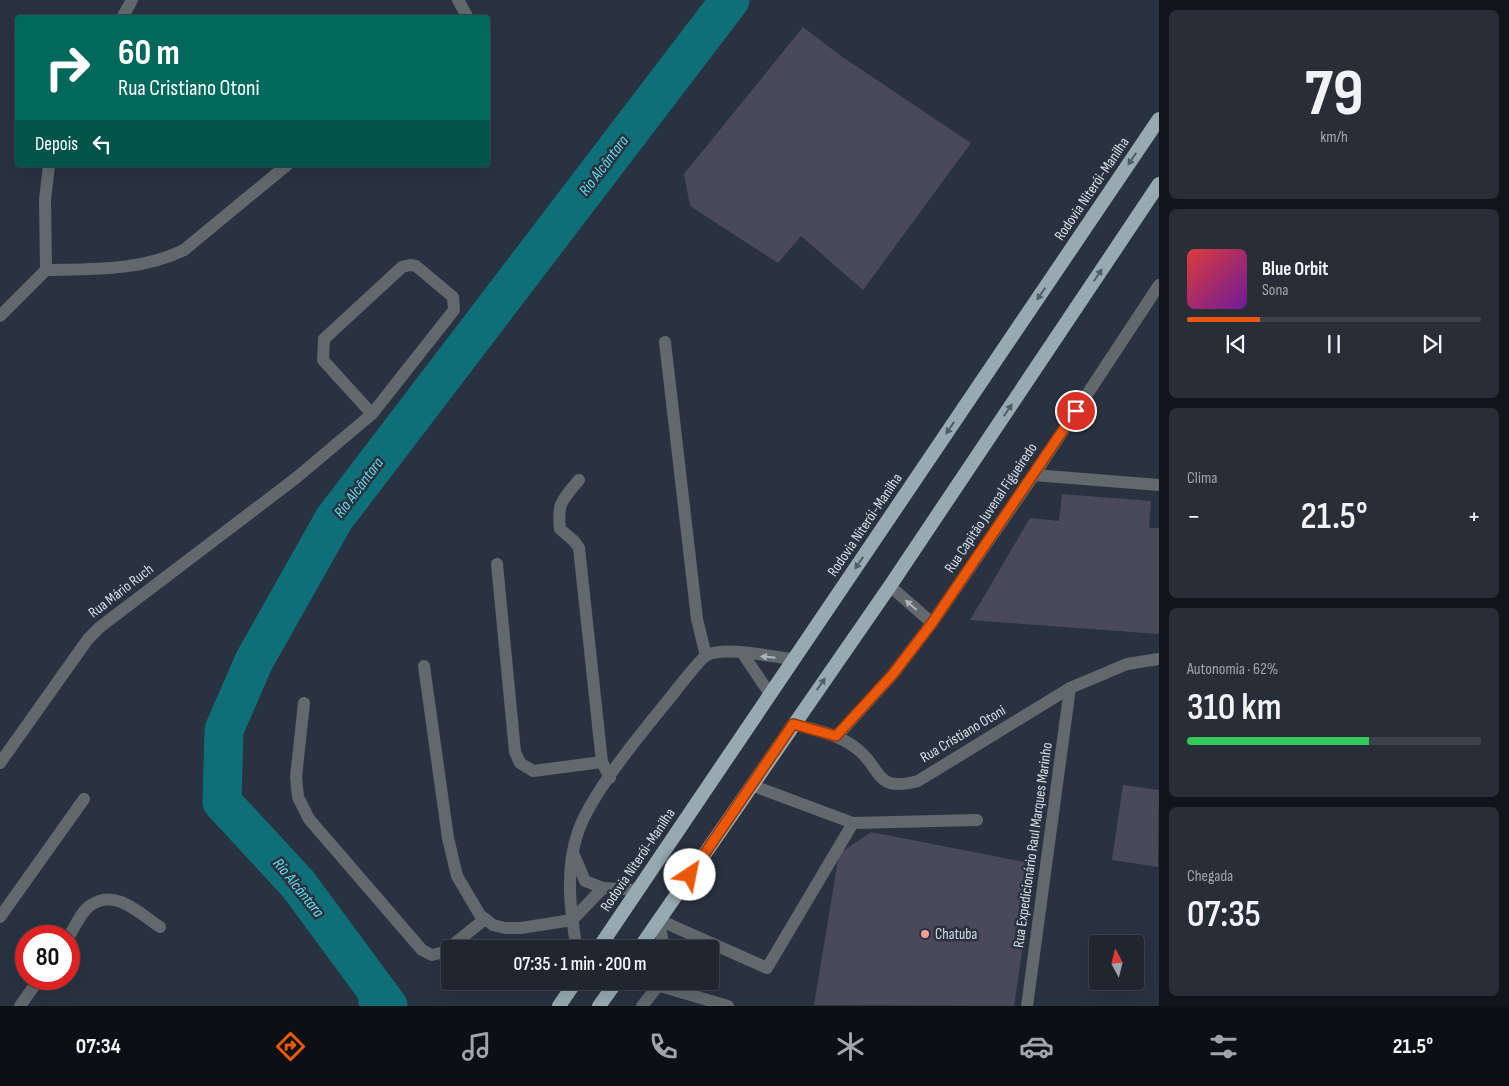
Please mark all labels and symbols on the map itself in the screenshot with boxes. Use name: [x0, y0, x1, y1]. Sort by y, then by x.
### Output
water label: Rio Alcântara: [575, 132, 633, 200]
street label: Rodovia Niterói-Manilha: [1050, 134, 1134, 244]
one-way arrow: [1127, 153, 1137, 166]
one-way arrow: [1093, 269, 1103, 282]
one-way arrow: [1036, 287, 1046, 301]
pin: [1055, 390, 1097, 432]
one-way arrow: [1003, 404, 1013, 417]
one-way arrow: [945, 422, 954, 435]
street label: Rua Capitão Juvenal Figueiredo: [940, 439, 1042, 577]
water label: Rio Alcântara: [330, 454, 388, 522]
street label: Rodovia Niterói-Manilha: [823, 470, 907, 580]
one-way arrow: [854, 556, 863, 570]
street label: Rua Mário Ruch: [85, 560, 157, 622]
one-way arrow: [904, 599, 917, 610]
one-way arrow: [760, 653, 776, 661]
one-way arrow: [816, 677, 826, 691]
street label: Rua Cristiano Otoni: [917, 701, 1009, 767]
street label: Rua Expedicionário Raul Marques Marinho: [1009, 741, 1057, 949]
street label: Rodovia Niterói-Manilha: [596, 805, 680, 915]
position arrow: [663, 848, 715, 900]
water label: Rio Alcântara: [268, 855, 328, 922]
speed limit sign: 80: [15, 925, 80, 990]
place label: Chatuba: [935, 925, 978, 944]
marker: Chatuba: [919, 928, 931, 940]
north arrow: [1089, 935, 1144, 990]

